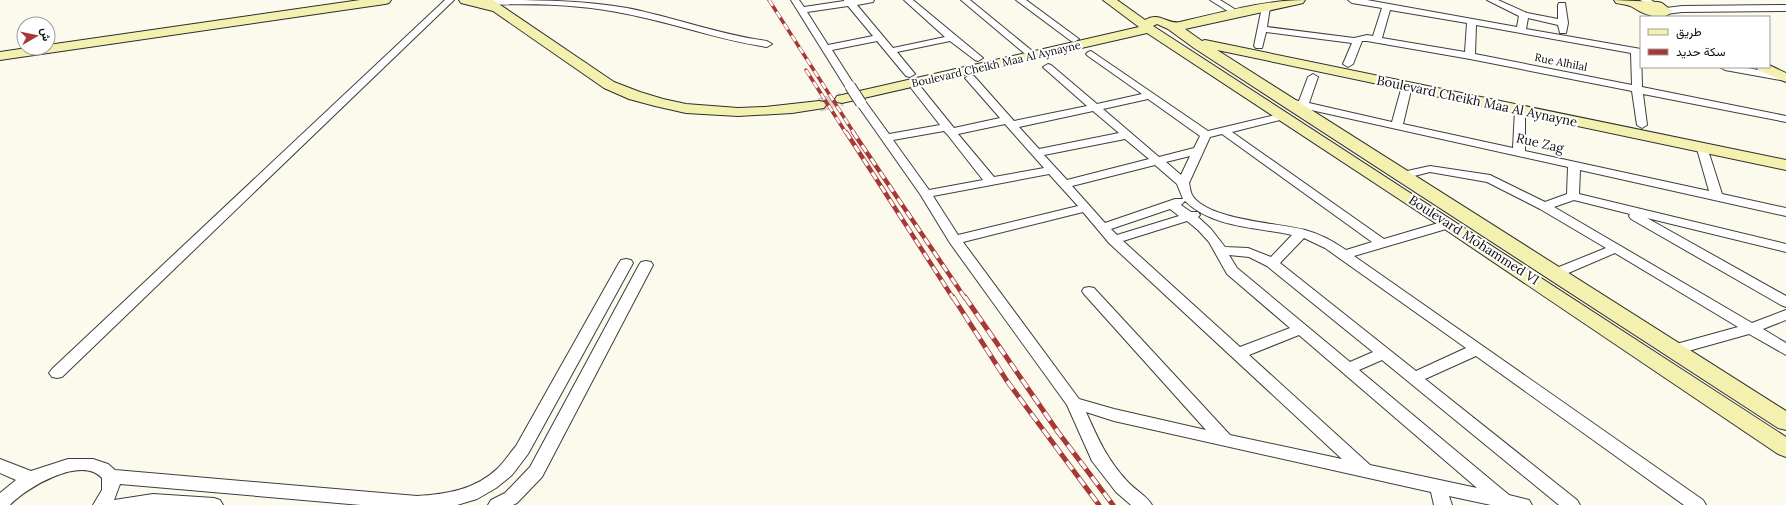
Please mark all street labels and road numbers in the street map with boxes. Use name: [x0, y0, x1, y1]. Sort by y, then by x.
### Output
street label: Boulevard Cheikh Maa Al Aynayne: [910, 38, 1082, 90]
street label: Rue Alhilal: [1533, 50, 1589, 74]
street label: Boulevard Cheikh Maa Al Aynayne: [1375, 71, 1579, 131]
street label: Rue Zag: [1515, 129, 1566, 157]
street label: Boulevard Mohammed VI: [1406, 191, 1542, 289]

